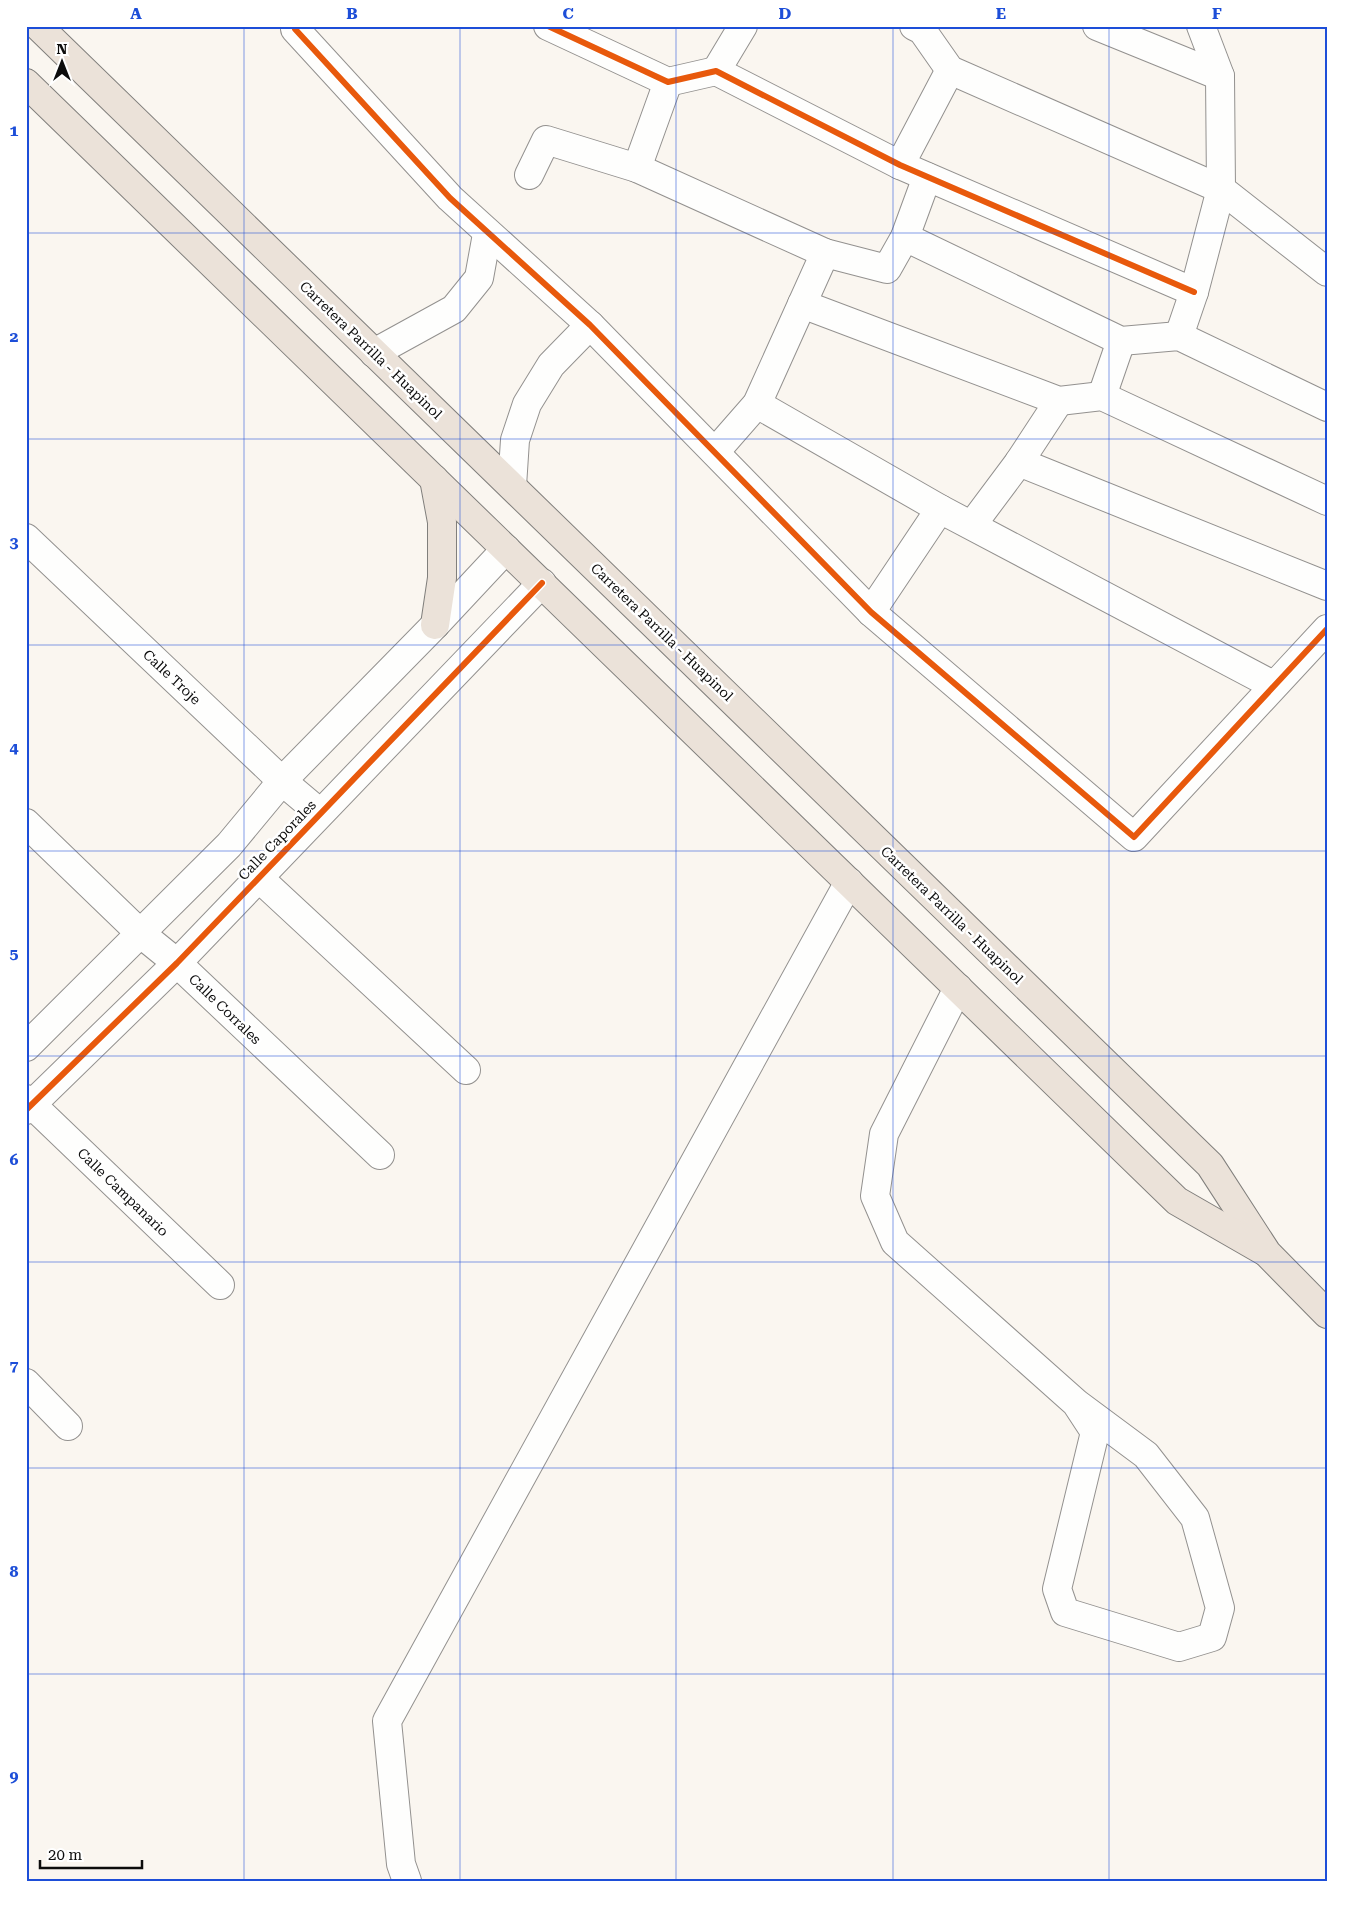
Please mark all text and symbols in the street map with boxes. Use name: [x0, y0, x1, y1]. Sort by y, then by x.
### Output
text: A: [130, 4, 142, 23]
text: B: [346, 4, 358, 23]
text: C: [562, 4, 574, 23]
text: D: [779, 4, 792, 23]
text: E: [996, 4, 1006, 23]
text: F: [1212, 4, 1222, 23]
north arrow: [38, 38, 88, 88]
text: N: [57, 41, 68, 57]
text: 1: [10, 121, 19, 140]
street label: Carretera Parrilla - Huapinol: [297, 278, 446, 423]
text: 2: [10, 327, 19, 346]
text: 3: [10, 533, 19, 552]
street label: Carretera Parrilla - Huapinol: [588, 560, 737, 705]
street label: Calle Troje: [140, 646, 204, 708]
text: 4: [10, 738, 19, 757]
street label: Calle Caporales: [235, 797, 319, 883]
street label: Carretera Parrilla - Huapinol: [878, 843, 1027, 988]
text: 5: [10, 944, 19, 963]
street label: Calle Corrales: [186, 971, 265, 1048]
street label: Calle Campanario: [74, 1145, 172, 1239]
text: 6: [10, 1150, 19, 1169]
text: 7: [10, 1356, 19, 1375]
text: 8: [10, 1562, 19, 1581]
text: 9: [10, 1767, 19, 1786]
scale bar: [40, 1837, 142, 1869]
text: 20 m: [48, 1846, 83, 1864]

